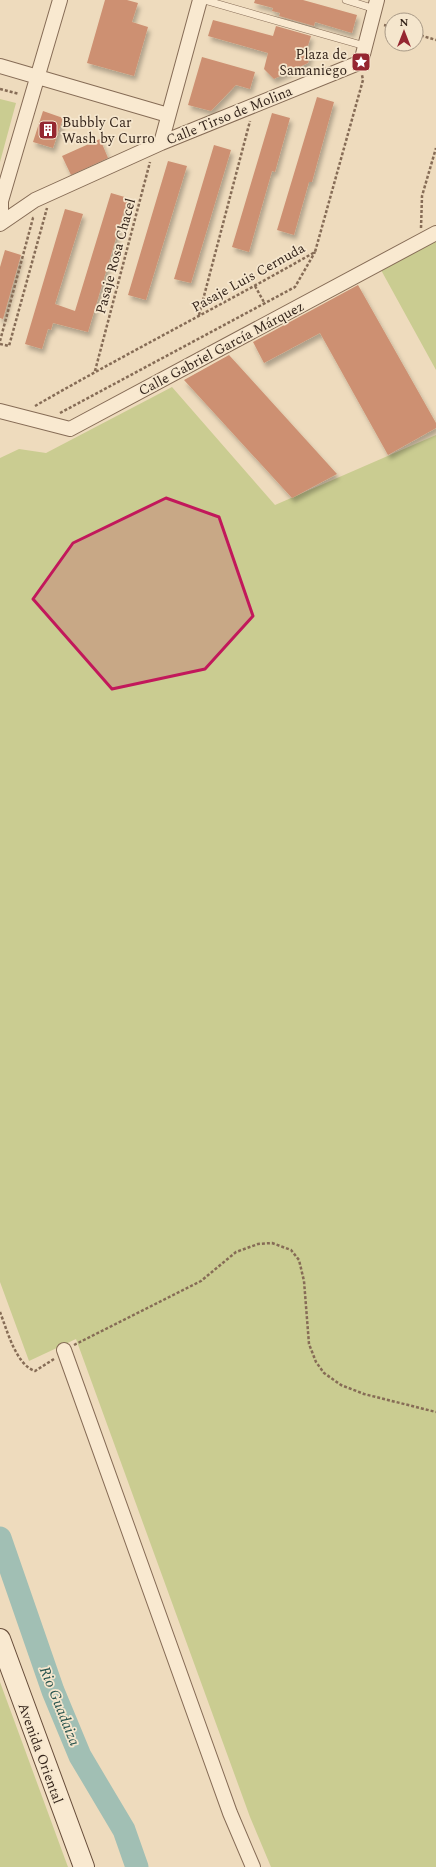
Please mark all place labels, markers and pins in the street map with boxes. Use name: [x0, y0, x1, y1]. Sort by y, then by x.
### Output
place label: Plaza de Samaniego: [279, 44, 347, 81]
place icon: Plaza de Samaniego: [350, 51, 372, 73]
place label: Bubbly Car Wash by Curro: [62, 112, 155, 149]
building icon: Bubbly Car Wash by Curro: [37, 119, 59, 141]

